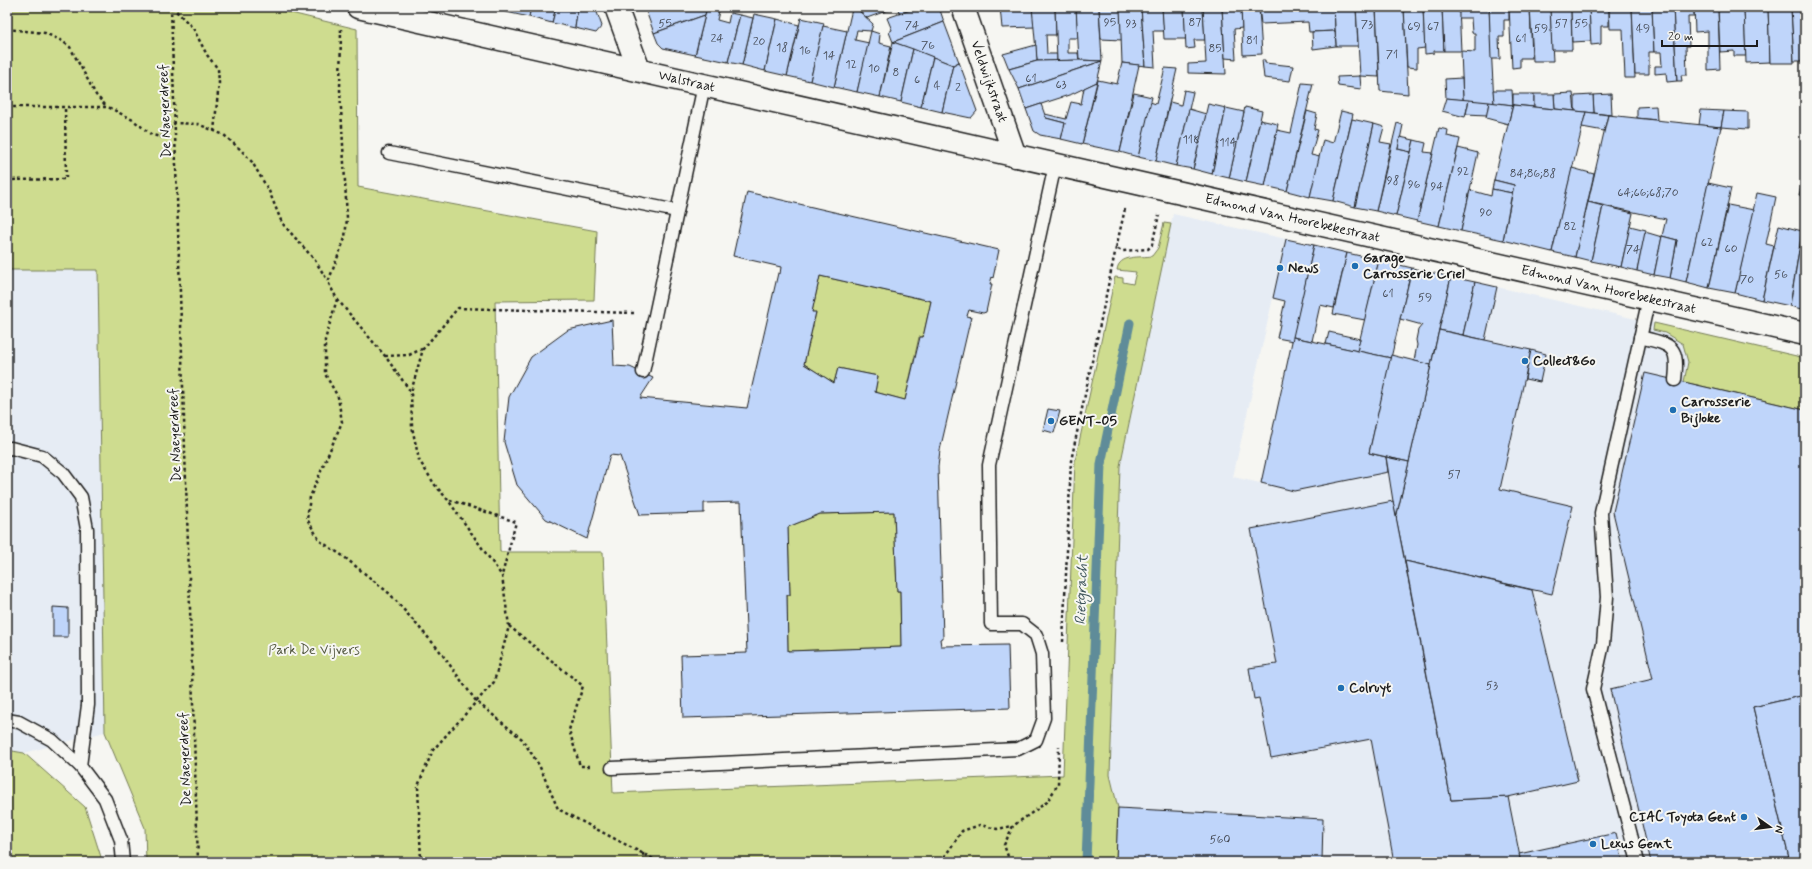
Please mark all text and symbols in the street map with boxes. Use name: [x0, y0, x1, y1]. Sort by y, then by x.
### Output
house number: 95: [1104, 15, 1116, 31]
house number: 87: [1189, 15, 1201, 31]
house number: 55: [658, 16, 672, 32]
house number: 93: [1126, 16, 1136, 32]
house number: 57: [1554, 16, 1568, 32]
house number: 55: [1574, 16, 1588, 32]
house number: 73: [1361, 17, 1373, 33]
house number: 74: [905, 18, 919, 34]
house number: 69: [1407, 19, 1421, 35]
house number: 67: [1427, 19, 1439, 35]
house number: 59: [1534, 21, 1548, 37]
house number: 49: [1636, 21, 1650, 37]
scale bar: [1662, 22, 1757, 48]
text: 20 m: [1668, 29, 1694, 45]
house number: 24: [710, 31, 724, 47]
house number: 61: [1515, 31, 1527, 47]
house number: 81: [1246, 33, 1258, 49]
house number: 20: [753, 34, 766, 50]
house number: 76: [921, 38, 935, 54]
street label: Veldwijkstraat: [966, 38, 1012, 125]
house number: 18: [776, 40, 788, 56]
house number: 85: [1208, 41, 1222, 57]
house number: 16: [799, 43, 811, 59]
house number: 71: [1386, 47, 1398, 63]
house number: 14: [823, 48, 835, 64]
house number: 12: [845, 57, 857, 73]
house number: 10: [868, 61, 880, 77]
street label: De Naeyerdreef: [154, 64, 176, 158]
house number: 8: [893, 65, 899, 81]
street label: Walstraat: [657, 66, 717, 96]
house number: 61: [1025, 71, 1037, 87]
house number: 6: [914, 72, 920, 88]
house number: 63: [1055, 77, 1067, 93]
house number: 4: [934, 78, 941, 94]
house number: 2: [955, 80, 961, 96]
house number: 118: [1182, 132, 1200, 148]
house number: 114: [1219, 135, 1237, 151]
house number: 92: [1457, 164, 1469, 180]
house number: 84;86;88: [1510, 166, 1556, 182]
house number: 98: [1387, 173, 1399, 189]
house number: 96: [1408, 177, 1421, 193]
house number: 94: [1430, 179, 1444, 195]
house number: 64;66;68;70: [1617, 185, 1679, 201]
street label: Edmond Van Hoorebekestraat: [1203, 190, 1382, 247]
house number: 90: [1480, 205, 1493, 221]
house number: 82: [1563, 219, 1577, 235]
house number: 62: [1701, 235, 1713, 251]
house number: 60: [1724, 241, 1738, 257]
house number: 74: [1626, 242, 1640, 258]
place label: Garage Carrosserie Criel: [1363, 249, 1465, 283]
place label: News: [1288, 259, 1319, 277]
marker: Garage Carrosserie Criel: [1350, 261, 1360, 271]
street label: Edmond Van Hoorebekestraat: [1519, 261, 1698, 318]
marker: News: [1275, 263, 1285, 273]
house number: 56: [1774, 267, 1788, 283]
house number: 70: [1740, 272, 1754, 288]
house number: 61: [1382, 286, 1394, 302]
house number: 59: [1418, 290, 1432, 306]
place label: Collect&Go: [1533, 352, 1596, 370]
marker: Collect&Go: [1520, 356, 1530, 366]
street label: De Naeyerdreef: [164, 388, 186, 482]
place label: Carrosserie Bijloke: [1681, 393, 1751, 428]
marker: Carrosserie Bijloke: [1668, 405, 1678, 415]
place label: GENT-05: [1059, 412, 1117, 430]
marker: GENT-05: [1046, 416, 1056, 426]
house number: 57: [1447, 467, 1461, 483]
water label: Rietgracht: [1071, 554, 1094, 625]
park label: Park De Vijvers: [268, 641, 360, 659]
house number: 53: [1486, 678, 1498, 694]
place label: Colruyt: [1349, 679, 1392, 697]
marker: Colruyt: [1336, 683, 1346, 693]
street label: De Naeyerdreef: [174, 712, 196, 806]
north arrow: [1750, 807, 1790, 847]
place label: CIAC Toyota Gent: [1629, 808, 1737, 826]
marker: CIAC Toyota Gent: [1739, 812, 1749, 822]
text: N: [1771, 824, 1786, 834]
house number: 560: [1209, 832, 1231, 848]
place label: Lexus Gent: [1601, 835, 1673, 853]
marker: Lexus Gent: [1588, 839, 1598, 849]

